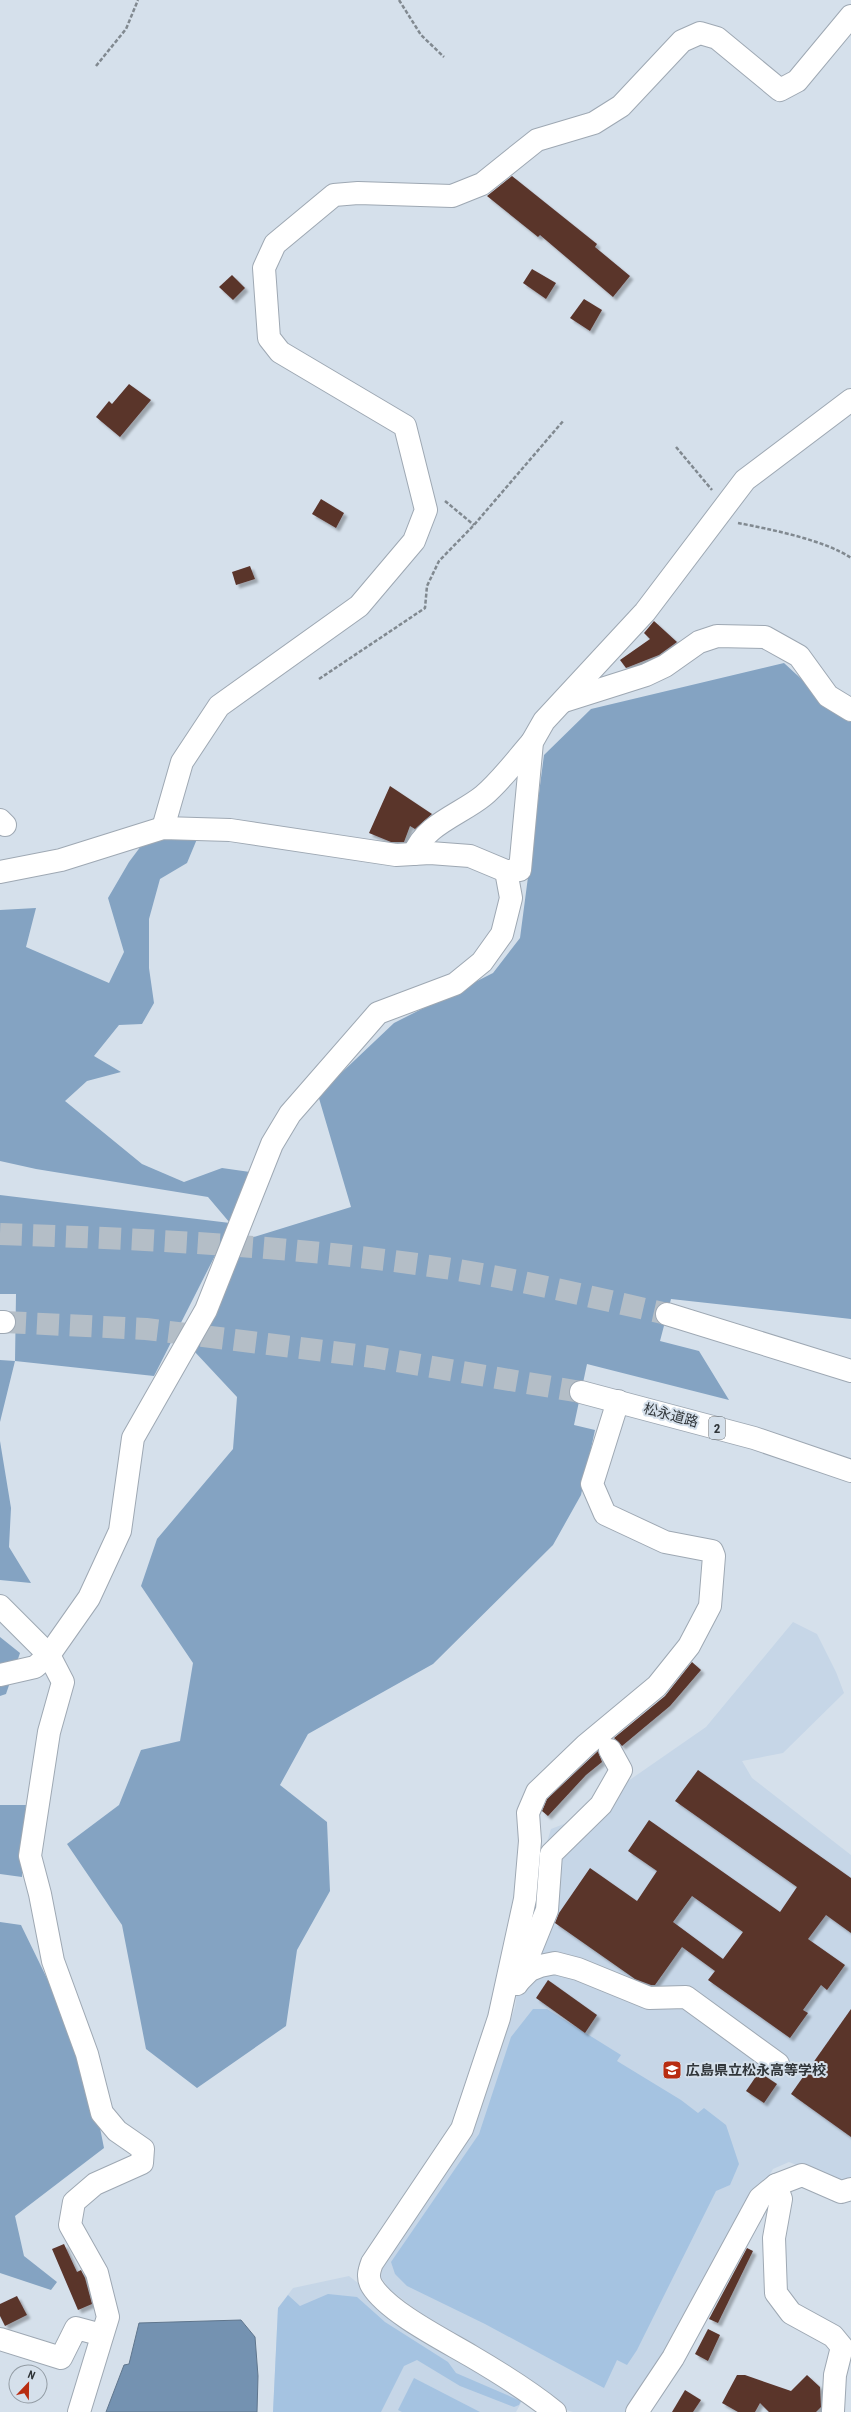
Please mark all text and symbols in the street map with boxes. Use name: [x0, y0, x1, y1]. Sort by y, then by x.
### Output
street label: 松永道路: [642, 1400, 700, 1430]
road number: 2: [709, 1417, 725, 1439]
school or university icon: 広島県立松永高等学校: [661, 2059, 683, 2081]
place label: 広島県立松永高等学校: [686, 2062, 826, 2078]
north arrow: [8, 2364, 48, 2404]
text: N: [26, 2368, 37, 2383]

